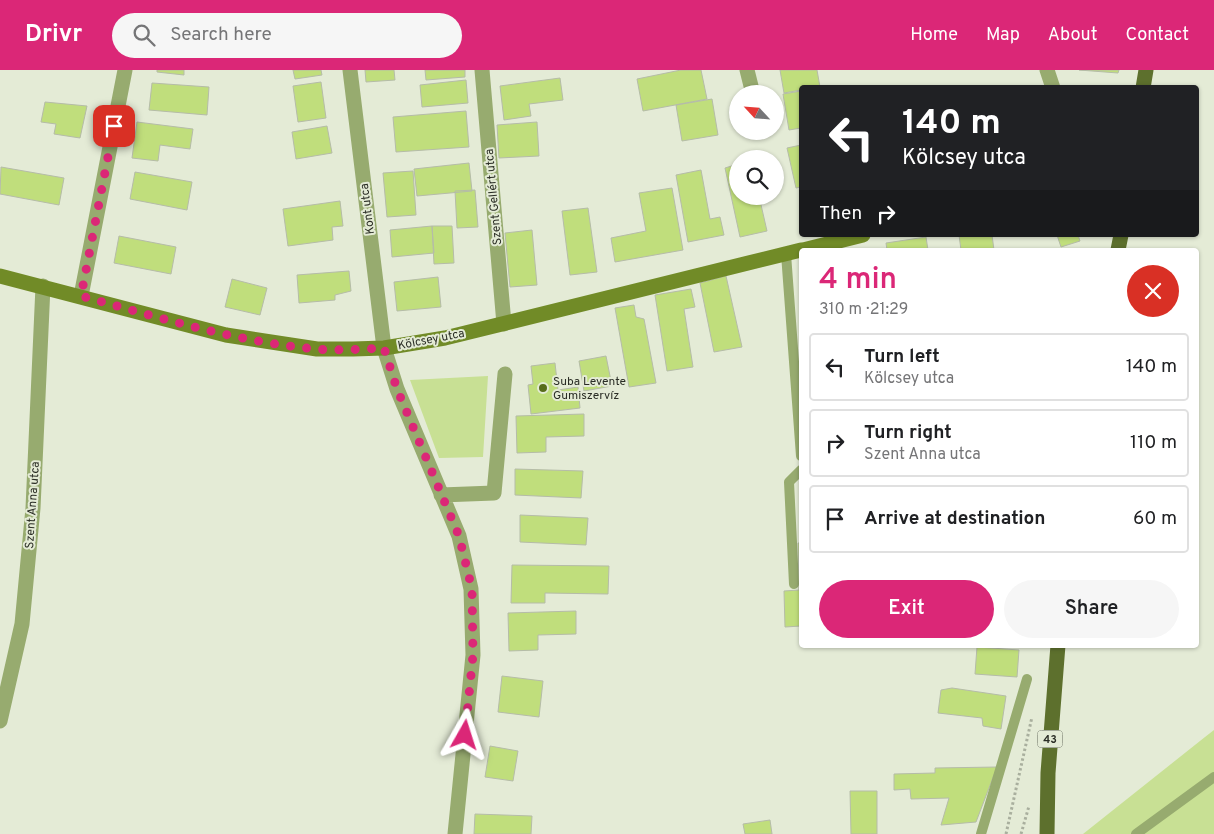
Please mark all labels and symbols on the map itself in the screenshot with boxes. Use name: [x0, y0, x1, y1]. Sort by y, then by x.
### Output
north arrow: [729, 85, 784, 140]
pin: [93, 105, 135, 147]
street label: Szent Gellért utca: [482, 148, 506, 246]
street label: Kont utca: [357, 182, 379, 235]
street label: Kölcsey utca: [396, 326, 466, 354]
place label: Suba Levente Gumiszervíz: [553, 374, 626, 404]
marker: Suba Levente Gumiszervíz: [537, 382, 549, 394]
street label: Szent Anna utca: [22, 461, 44, 549]
position arrow: [438, 708, 490, 760]
road number: 43: [1038, 731, 1062, 748]

